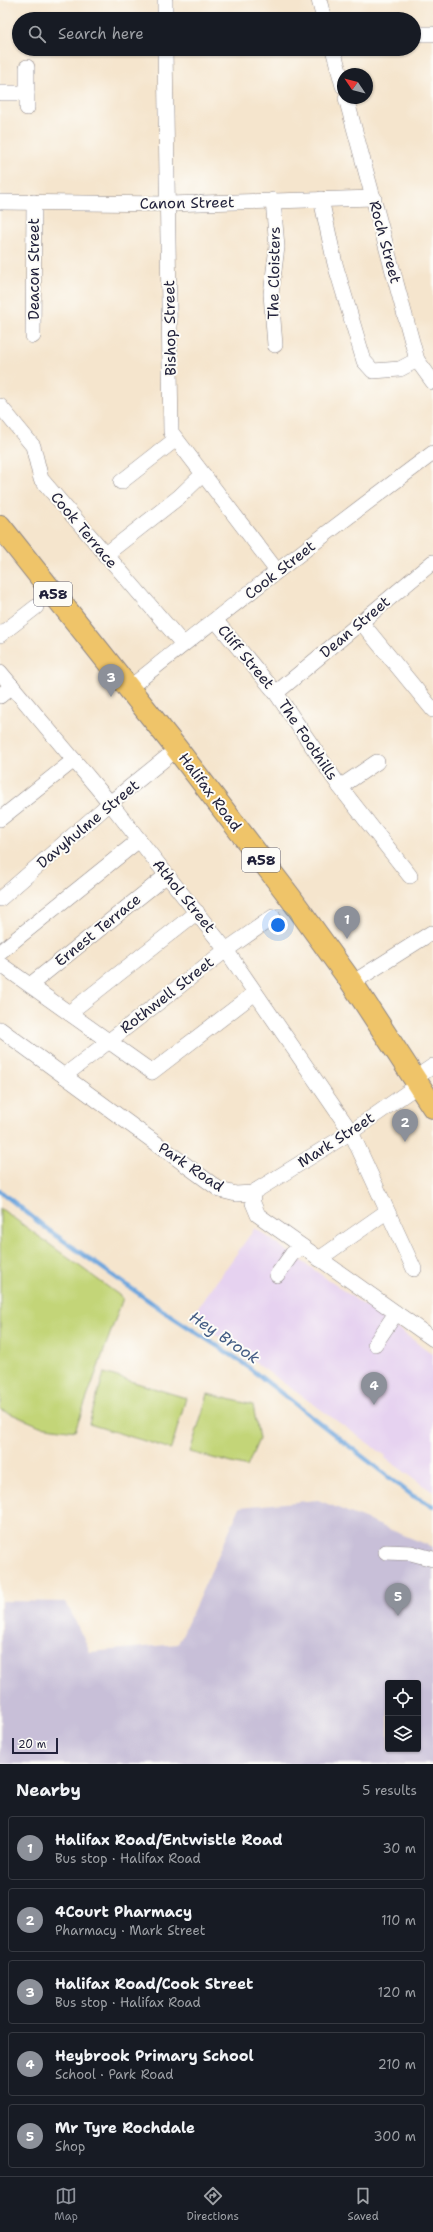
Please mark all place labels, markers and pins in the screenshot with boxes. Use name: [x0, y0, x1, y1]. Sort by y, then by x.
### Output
pin: 3: [98, 664, 124, 697]
pin: 1: [334, 906, 360, 939]
pin: 2: [392, 1109, 418, 1142]
pin: 4: [361, 1372, 387, 1405]
pin: 5: [385, 1583, 411, 1616]

